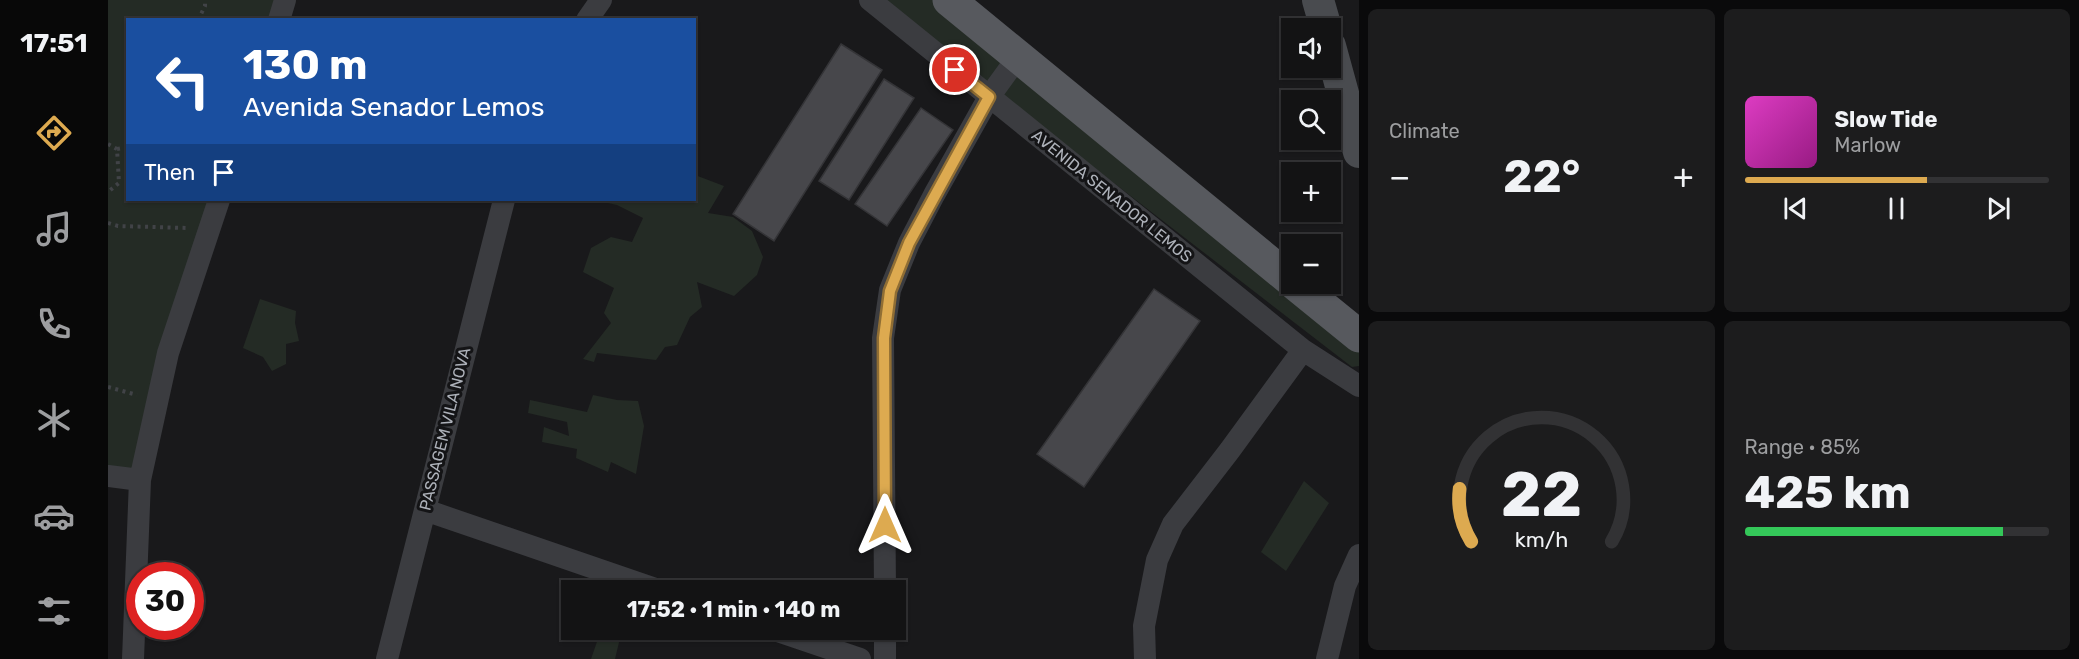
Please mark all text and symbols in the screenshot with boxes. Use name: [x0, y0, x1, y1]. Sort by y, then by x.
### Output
map controls: [1281, 18, 1341, 294]
button: sound: [1281, 18, 1341, 78]
text: 17:51: [20, 27, 88, 59]
text: 130 m: [243, 40, 368, 90]
icon: left: [144, 42, 222, 120]
pin: [929, 44, 980, 95]
icon: arrive: [938, 53, 971, 86]
button: search: [1281, 90, 1341, 150]
text: Avenida Senador Lemos: [243, 91, 545, 123]
text: Slow Tide: [1835, 106, 1938, 133]
icon: directions: [33, 112, 75, 154]
text: Climate: [1389, 119, 1460, 143]
street label: AVENIDA SENADOR LEMOS: [1028, 125, 1196, 267]
text: Marlow: [1835, 133, 1901, 157]
text: 22°: [1503, 150, 1580, 203]
icon: arrive: [207, 156, 240, 189]
text: −: [1389, 157, 1410, 196]
text: +: [1673, 157, 1693, 196]
text: Then: [144, 159, 195, 186]
button: +: [1281, 162, 1341, 222]
icon: previous: [1779, 192, 1812, 225]
icon: pause: [1880, 192, 1913, 225]
icon: next: [1982, 192, 2015, 225]
icon: music: [33, 208, 75, 250]
button: −: [1281, 234, 1341, 294]
icon: phone: [33, 303, 75, 345]
street label: PASSAGEM VILA NOVA: [416, 345, 475, 512]
icon: climate: [33, 399, 75, 441]
text: Range · 85%: [1745, 435, 1860, 459]
text: 22: [1501, 458, 1582, 532]
text: 425 km: [1745, 466, 1911, 519]
position arrow: [853, 493, 917, 557]
icon: car: [33, 495, 75, 537]
text: km/h: [1514, 528, 1568, 553]
speed limit sign: 30: [126, 562, 204, 640]
icon: filters: [33, 590, 75, 632]
text: 17:52 · 1 min · 140 m: [627, 596, 840, 623]

